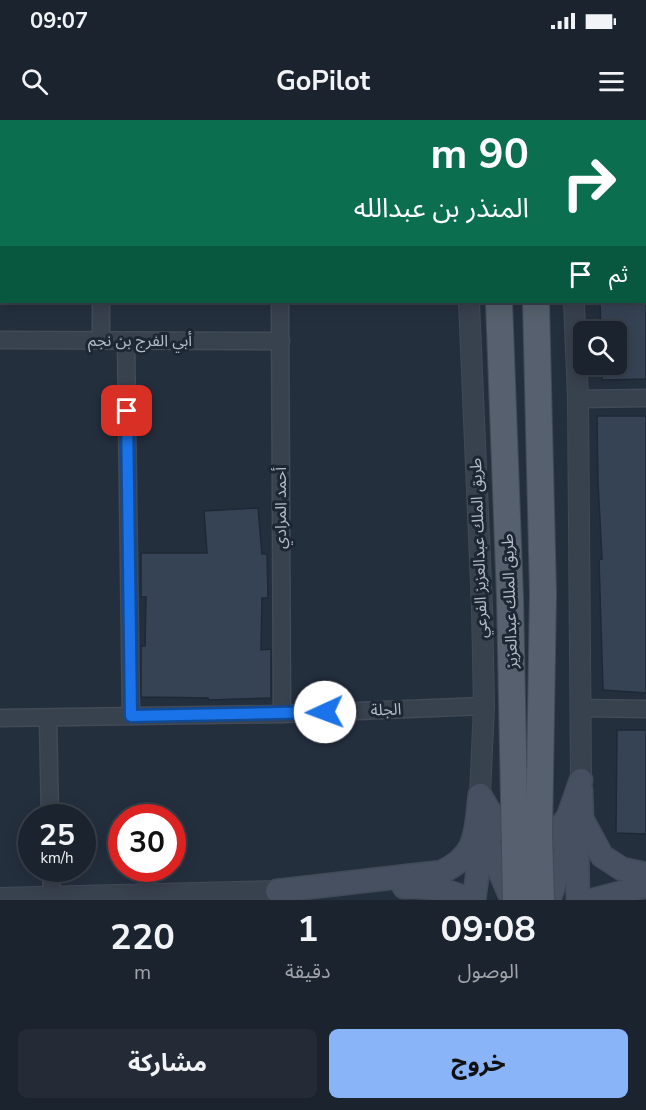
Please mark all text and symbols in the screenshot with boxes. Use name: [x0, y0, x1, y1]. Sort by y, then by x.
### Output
text: 09:07: [30, 6, 88, 36]
text: GoPilot: [276, 63, 370, 100]
icon: search: [18, 65, 51, 98]
icon: menu: [595, 65, 628, 98]
text: 90 m: [430, 126, 529, 183]
icon: right: [550, 144, 628, 222]
text: المنذر بن عبدالله: [354, 190, 529, 227]
icon: arrive: [564, 258, 597, 291]
text: ثم: [609, 260, 628, 290]
map controls: [573, 321, 627, 375]
button: search: [573, 321, 627, 375]
street label: أبي الفرج بن نجم: [88, 330, 192, 353]
pin: [101, 385, 152, 436]
icon: arrive: [110, 394, 143, 427]
street label: طريق الملك عبدالعزيز الفرعي: [465, 457, 494, 639]
street label: أحمد المرادي: [270, 467, 293, 549]
street label: طريق الملك عبدالعزيز: [497, 533, 523, 670]
position arrow: [293, 680, 357, 744]
street label: الجلة: [370, 698, 402, 722]
speed limit sign: 30: [108, 804, 186, 882]
text: 25: [39, 815, 75, 856]
text: km/h: [40, 848, 74, 868]
text: 1: [297, 905, 319, 954]
text: 09:08: [441, 905, 536, 954]
text: 220: [110, 913, 175, 962]
text: دقيقة: [285, 958, 331, 985]
text: الوصول: [458, 958, 519, 985]
text: m: [134, 959, 151, 986]
button: مشاركة: [18, 1029, 317, 1098]
button: خروج: [329, 1029, 628, 1098]

